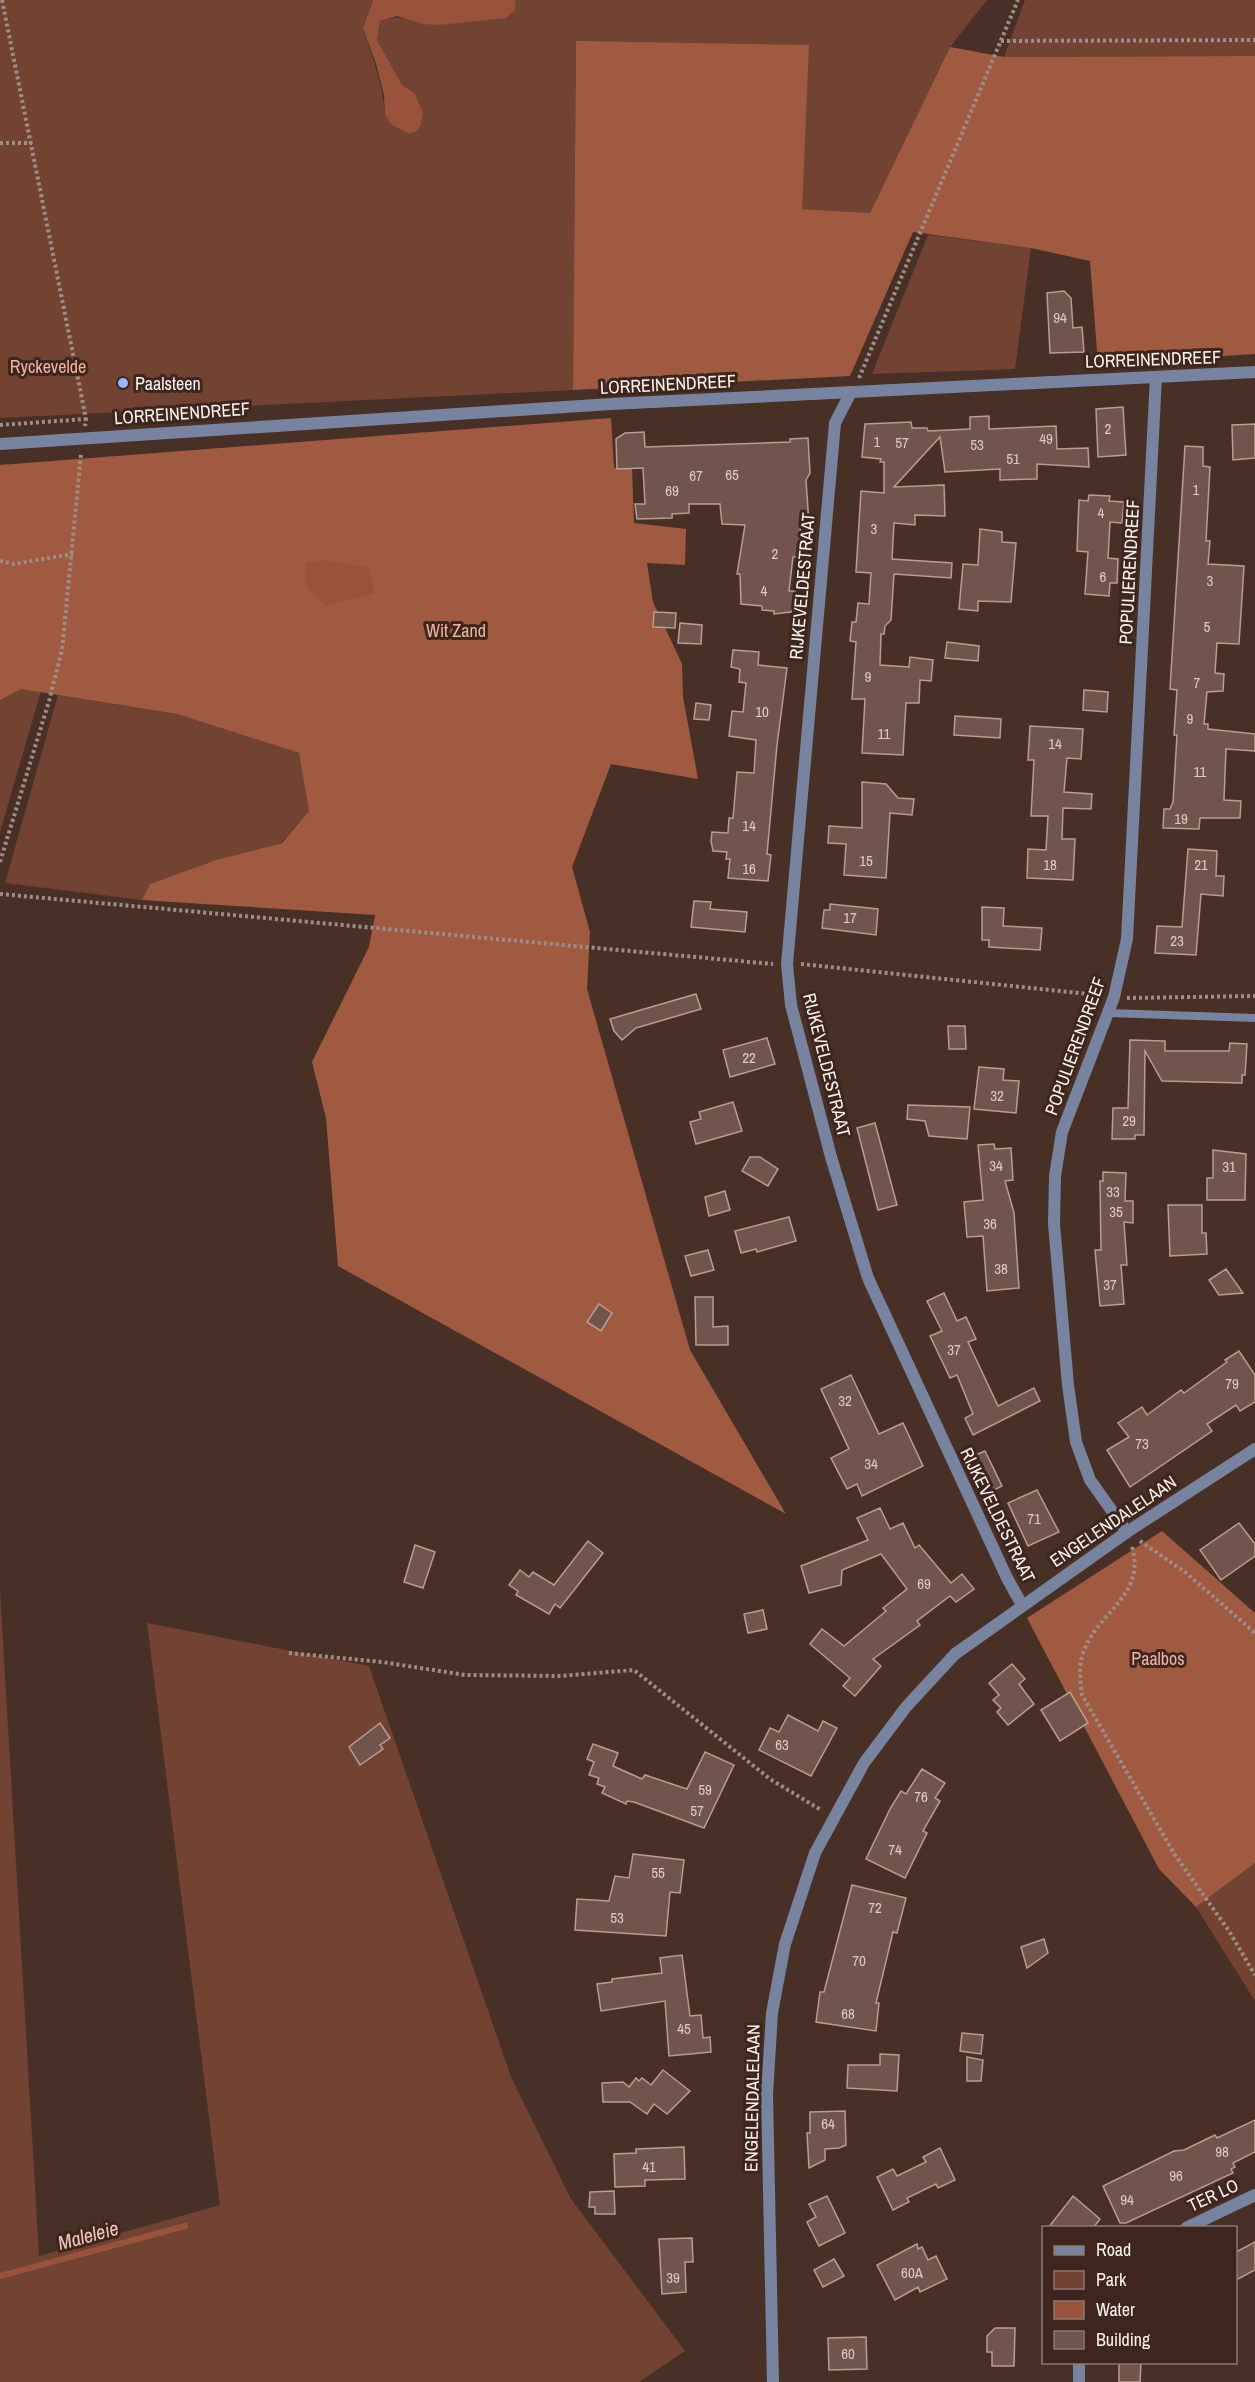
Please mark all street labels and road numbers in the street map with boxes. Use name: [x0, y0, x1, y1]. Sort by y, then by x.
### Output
street label: LORREINENDREEF: [1085, 344, 1221, 374]
street label: LORREINENDREEF: [599, 368, 737, 400]
street label: LORREINENDREEF: [113, 396, 251, 430]
street label: POPULIERENDREEF: [1113, 499, 1145, 645]
street label: RIJKEVELDESTRAAT: [783, 511, 821, 661]
street label: POPULIERENDREEF: [1038, 974, 1112, 1118]
street label: RIJKEVELDESTRAAT: [797, 990, 857, 1140]
street label: RIJKEVELDESTRAAT: [954, 1443, 1042, 1587]
street label: ENGELENDALELAAN: [1045, 1469, 1181, 1573]
street label: ENGELENDALELAAN: [738, 2024, 766, 2172]
street label: TER LO: [1184, 2172, 1242, 2218]

